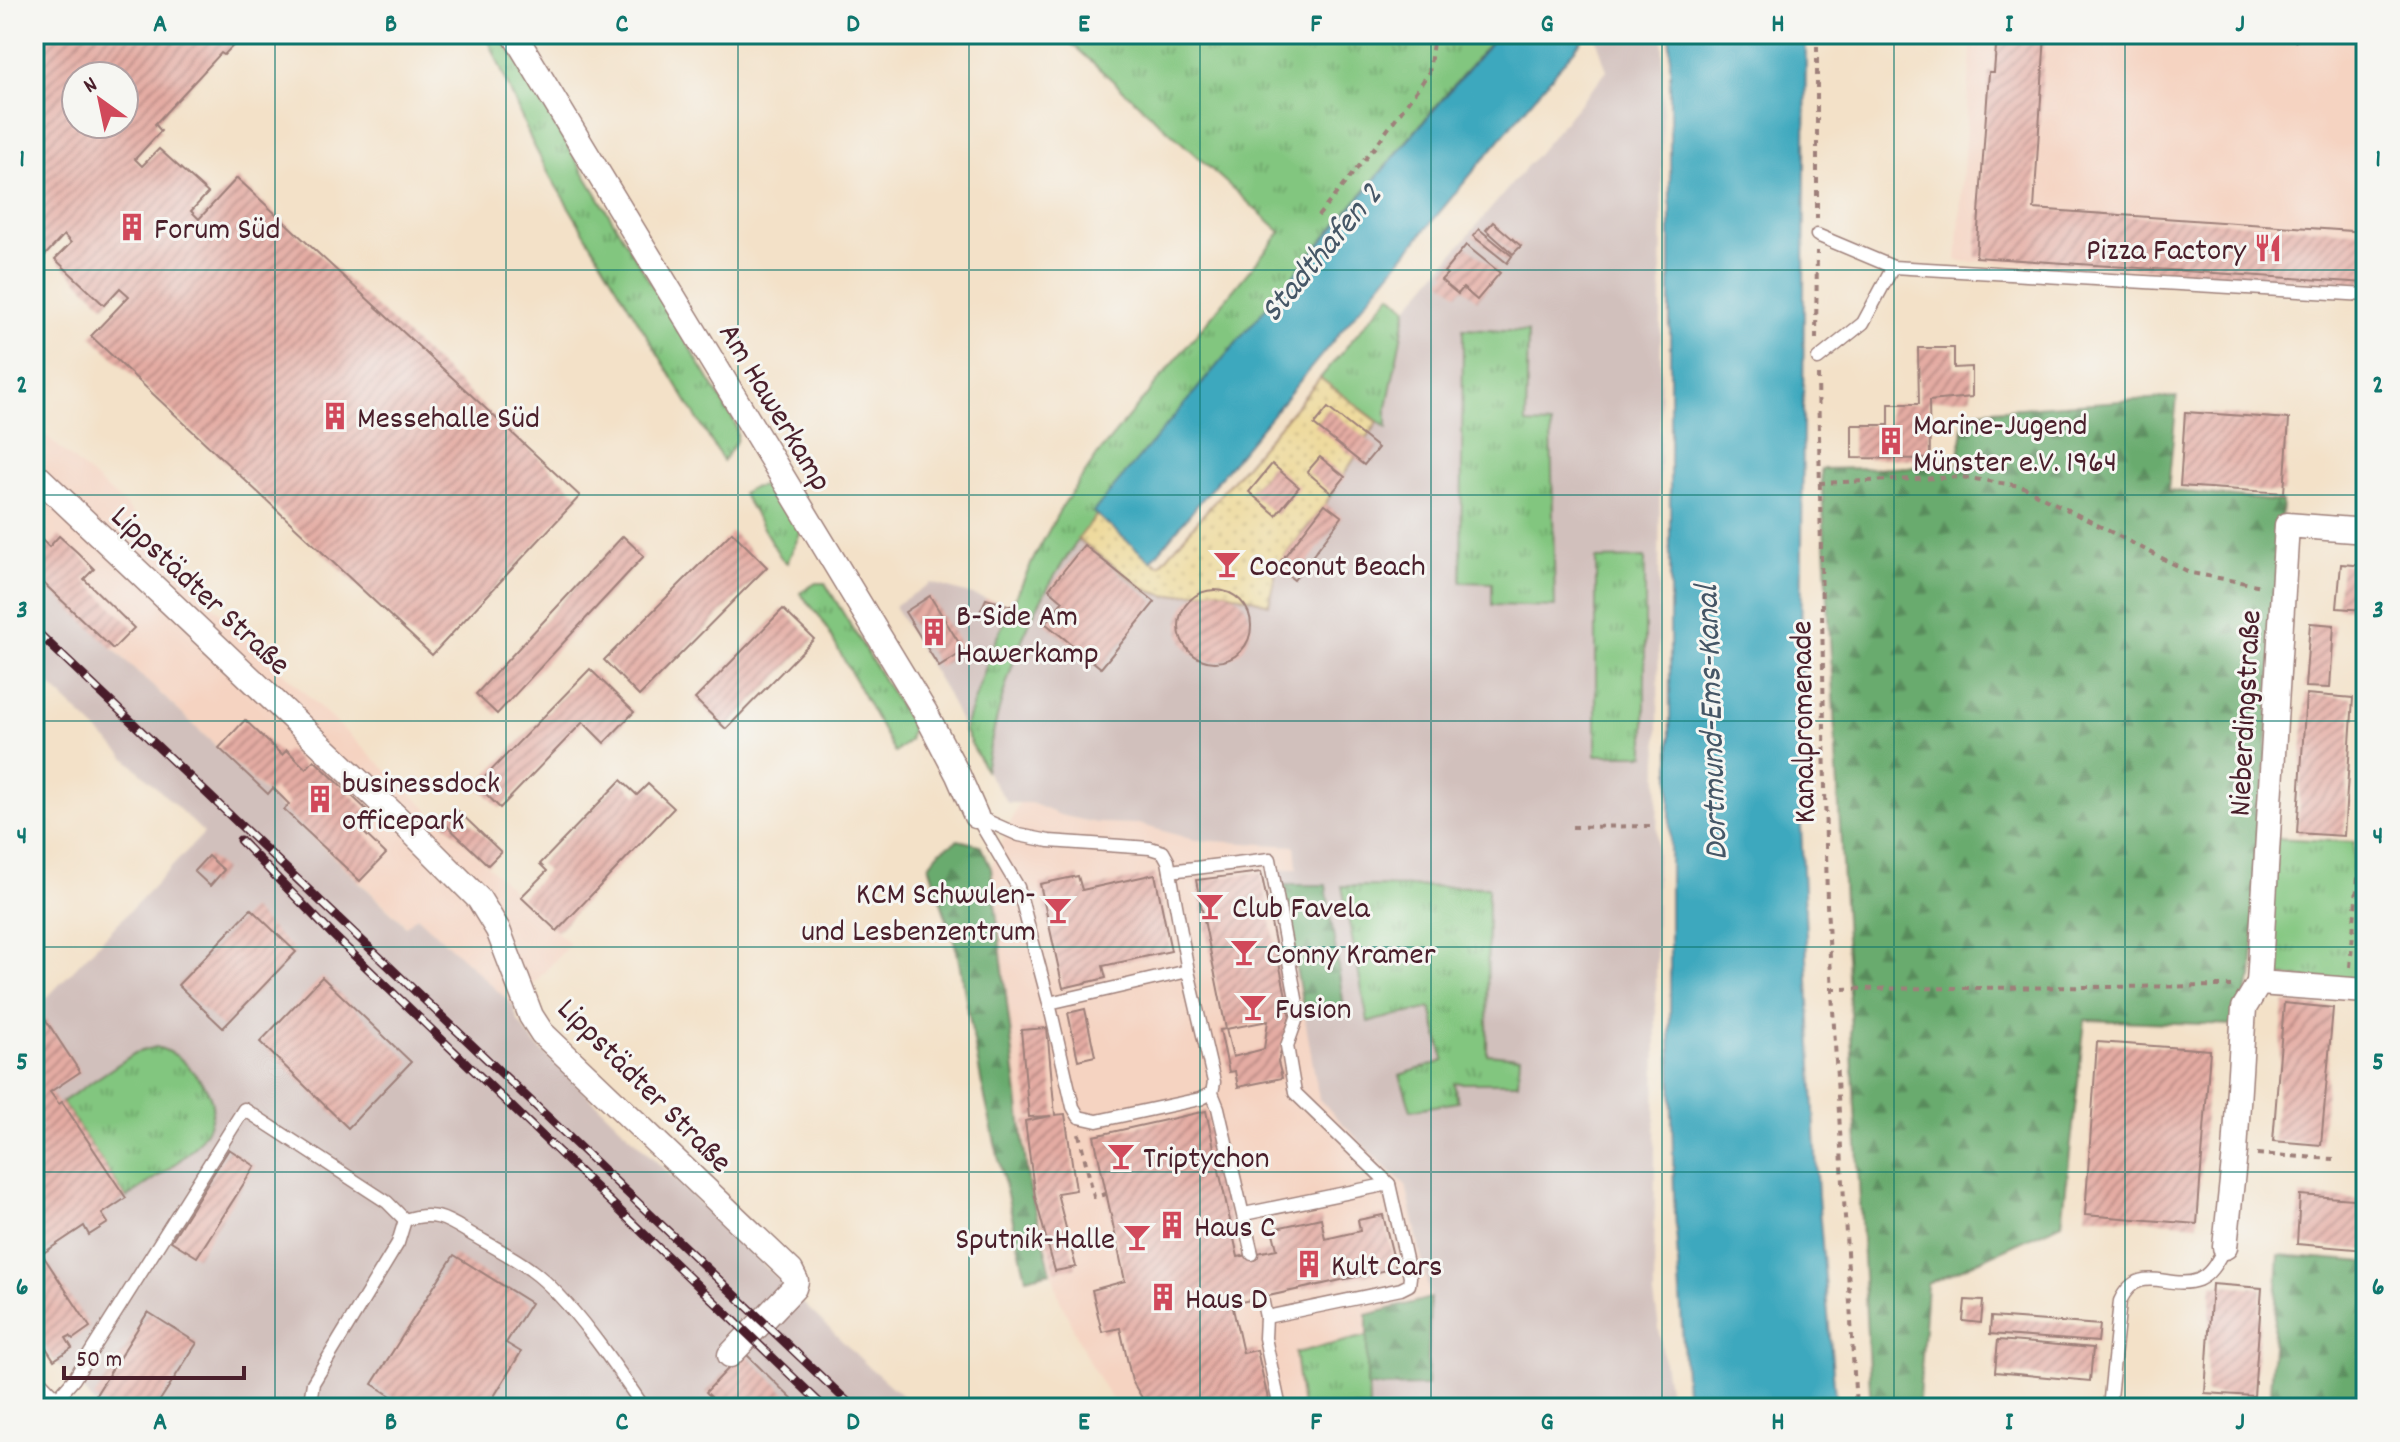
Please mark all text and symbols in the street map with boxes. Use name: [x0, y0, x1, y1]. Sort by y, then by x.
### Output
text: A: [153, 7, 167, 44]
text: B: [385, 7, 397, 44]
text: C: [616, 7, 629, 44]
text: D: [846, 7, 860, 44]
text: E: [1078, 7, 1090, 44]
text: F: [1310, 7, 1322, 44]
text: G: [1540, 7, 1554, 44]
text: H: [1771, 7, 1785, 44]
text: I: [2005, 7, 2014, 44]
text: J: [2235, 7, 2245, 44]
north arrow: [60, 60, 140, 140]
text: N: [78, 70, 104, 102]
text: 1: [19, 142, 25, 179]
text: 1: [2375, 142, 2381, 179]
water label: Stadthafen 2: [1250, 174, 1396, 335]
place label: Forum Süd: [154, 209, 280, 255]
building icon: Forum Süd: [117, 212, 147, 242]
place label: Pizza Factory: [2086, 230, 2247, 276]
restaurant icon: Pizza Factory: [2253, 233, 2283, 263]
street label: Am Hawerkamp: [704, 315, 841, 502]
text: 2: [16, 368, 28, 405]
text: 2: [2372, 368, 2384, 405]
place label: Messehalle Süd: [357, 398, 540, 444]
building icon: Messehalle Süd: [320, 401, 350, 431]
place label: Marine-Jugend Münster e.V. 1964: [1913, 405, 2117, 488]
building icon: Marine-Jugend Münster e.V. 1964: [1876, 426, 1906, 456]
street label: Lippstädter Straße: [98, 497, 299, 689]
place label: Coconut Beach: [1249, 546, 1426, 592]
bar icon: Coconut Beach: [1212, 549, 1242, 579]
water label: Dortmund-Ems-Kanal: [1685, 582, 1744, 861]
text: 3: [16, 593, 28, 630]
text: 3: [2372, 593, 2384, 630]
place label: B-Side Am Hawerkamp: [956, 596, 1099, 679]
street label: Nieberdingstraße: [2220, 609, 2276, 818]
building icon: B-Side Am Hawerkamp: [919, 617, 949, 647]
street label: Kanalpromenade: [1781, 620, 1831, 824]
place label: businessdock officepark: [342, 763, 500, 846]
building icon: businessdock officepark: [305, 784, 335, 814]
text: 4: [17, 819, 27, 856]
text: 4: [2373, 819, 2383, 856]
place label: KCM Schwulen- und Lesbenzentrum: [801, 874, 1036, 957]
place label: Club Favela: [1232, 888, 1371, 934]
bar icon: Club Favela: [1195, 891, 1225, 921]
bar icon: KCM Schwulen- und Lesbenzentrum: [1043, 895, 1073, 925]
place label: Conny Kramer: [1266, 934, 1436, 980]
bar icon: Conny Kramer: [1229, 937, 1259, 967]
street label: Lippstädter Straße: [544, 989, 741, 1186]
place label: Fusion: [1275, 989, 1351, 1035]
bar icon: Fusion: [1238, 992, 1268, 1022]
text: 5: [16, 1045, 28, 1082]
text: 5: [2372, 1045, 2384, 1082]
place label: Triptychon: [1143, 1138, 1270, 1184]
bar icon: Triptychon: [1106, 1141, 1136, 1171]
place label: Haus C: [1194, 1207, 1276, 1253]
building icon: Haus C: [1157, 1210, 1187, 1240]
place label: Sputnik-Halle: [955, 1219, 1115, 1265]
bar icon: Sputnik-Halle: [1122, 1222, 1152, 1252]
place label: Kult Cars: [1331, 1246, 1443, 1292]
building icon: Kult Cars: [1294, 1249, 1324, 1279]
text: 6: [16, 1270, 28, 1307]
text: 6: [2372, 1270, 2384, 1307]
place label: Haus D: [1185, 1279, 1268, 1325]
building icon: Haus D: [1148, 1282, 1178, 1312]
scale bar: [64, 1330, 244, 1380]
text: 50 m: [76, 1344, 122, 1378]
text: A: [153, 1405, 167, 1442]
text: B: [385, 1405, 397, 1442]
text: C: [616, 1405, 629, 1442]
text: D: [846, 1405, 860, 1442]
text: E: [1078, 1405, 1090, 1442]
text: F: [1310, 1405, 1322, 1442]
text: G: [1540, 1405, 1554, 1442]
text: H: [1771, 1405, 1785, 1442]
text: I: [2005, 1405, 2014, 1442]
text: J: [2235, 1405, 2245, 1442]

